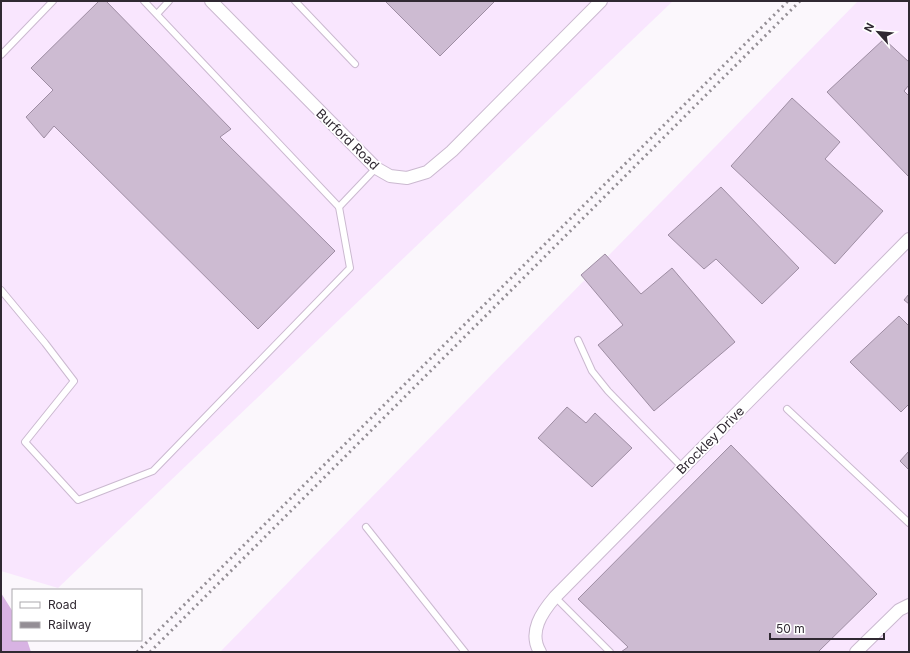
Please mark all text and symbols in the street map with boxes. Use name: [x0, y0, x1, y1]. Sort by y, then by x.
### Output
north arrow: [858, 12, 898, 52]
text: N: [861, 21, 877, 34]
street label: Burford Road: [313, 105, 383, 173]
street label: Brockley Drive: [673, 403, 747, 477]
legend: [12, 589, 142, 641]
text: Road: [48, 597, 77, 612]
scale bar: [770, 615, 884, 641]
text: Railway: [48, 617, 92, 632]
text: 50 m: [776, 621, 805, 636]

